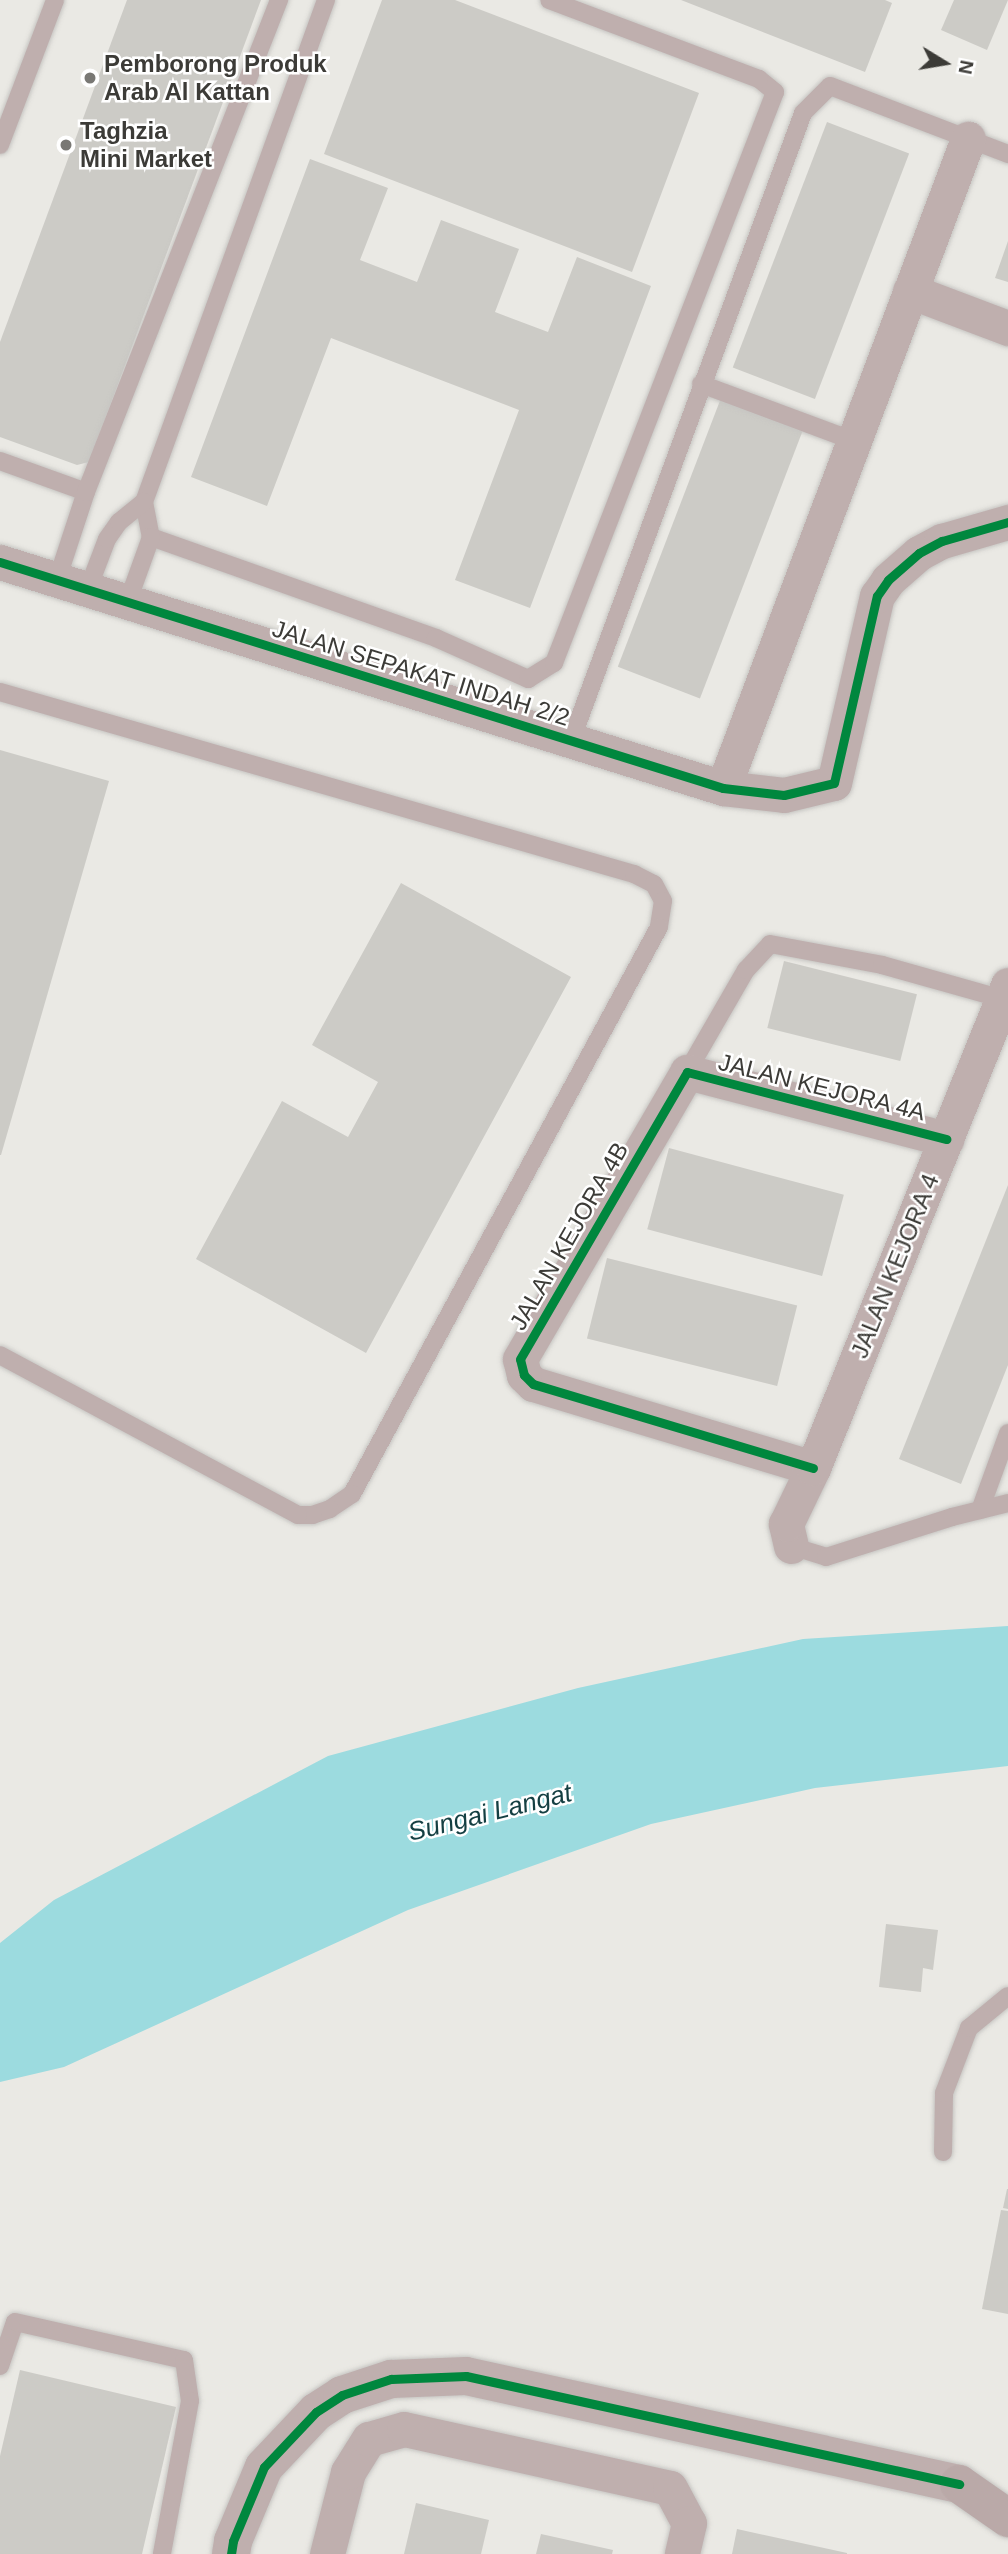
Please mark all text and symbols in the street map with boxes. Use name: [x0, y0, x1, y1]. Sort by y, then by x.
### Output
north arrow: [910, 28, 980, 98]
place label: Pemborong Produk Arab Al Kattan: [104, 50, 327, 106]
text: N: [954, 58, 978, 76]
marker: Pemborong Produk Arab Al Kattan: [82, 70, 98, 86]
place label: Taghzia Mini Market: [80, 117, 212, 173]
marker: Taghzia Mini Market: [58, 137, 74, 153]
street label: JALAN SEPAKAT INDAH 2/2: [269, 614, 573, 732]
street label: JALAN KEJORA 4A: [715, 1047, 929, 1127]
street label: JALAN KEJORA 4B: [503, 1136, 635, 1336]
street label: JALAN KEJORA 4: [845, 1169, 945, 1363]
water label: Sungai Langat: [405, 1778, 575, 1848]

